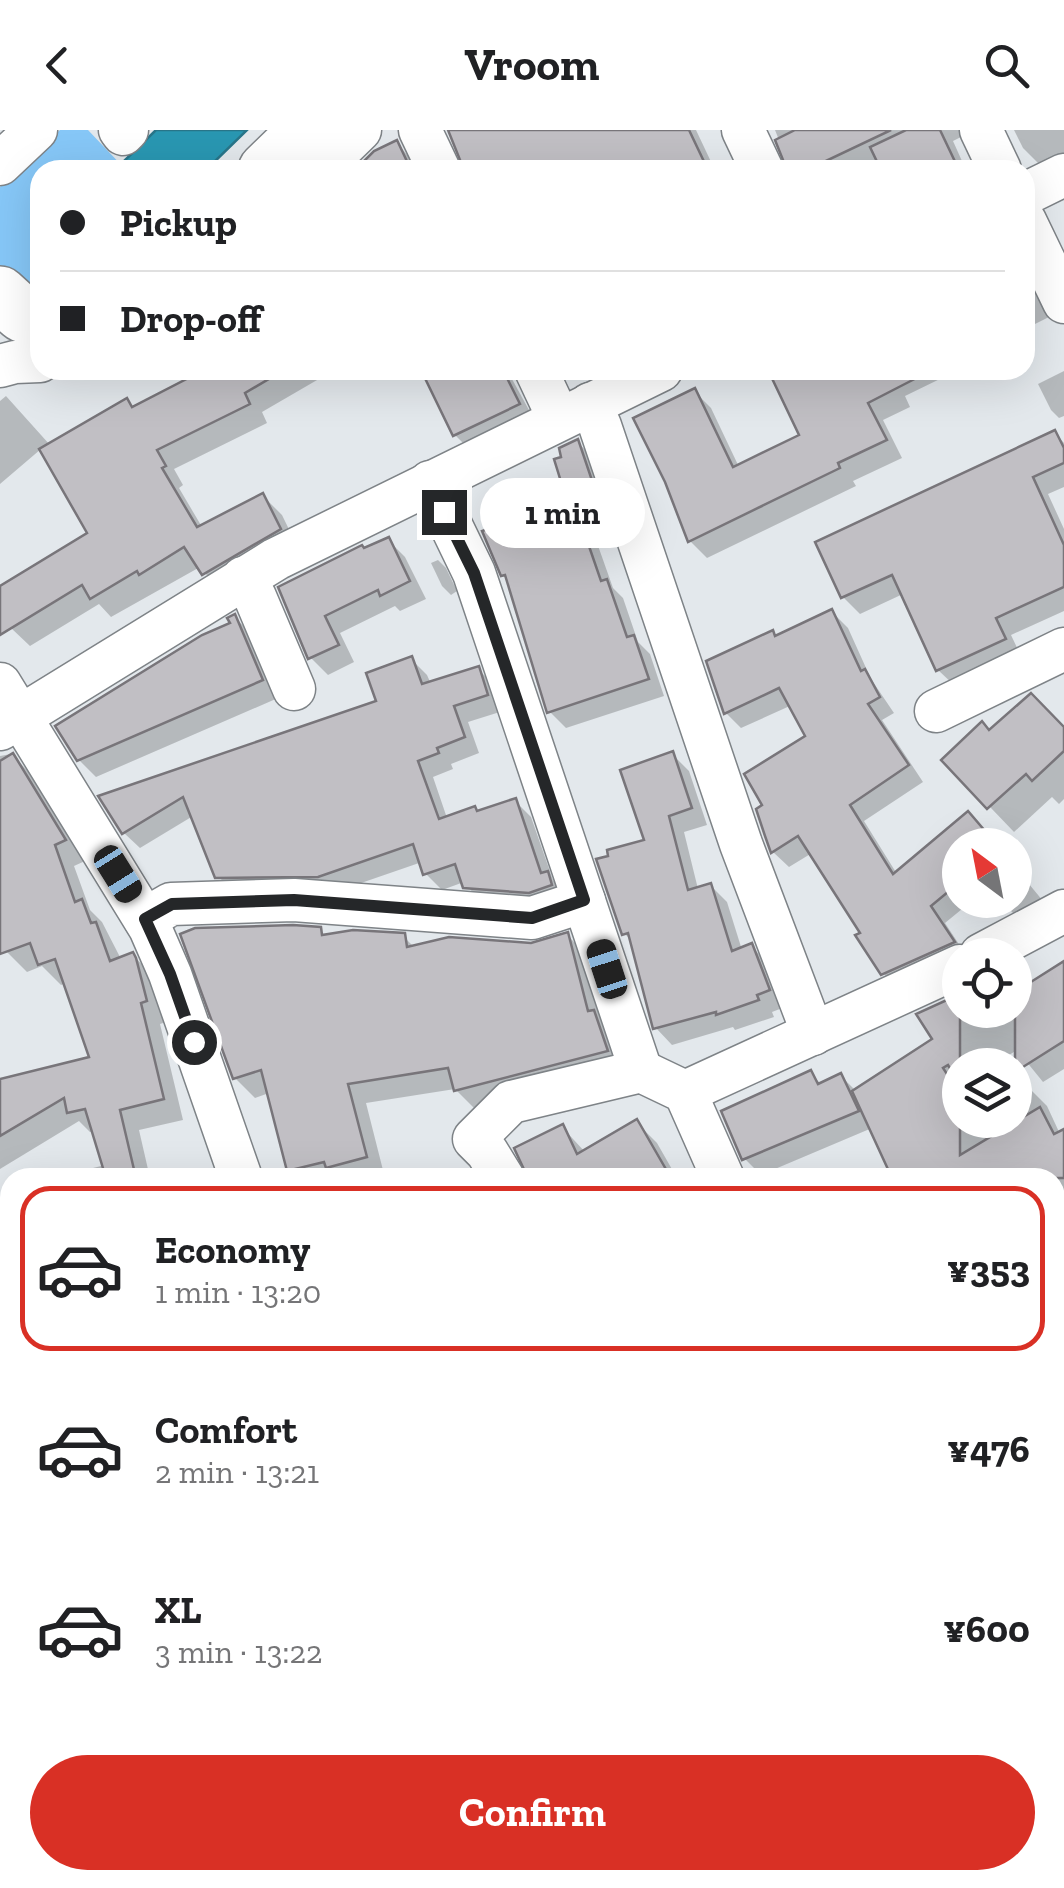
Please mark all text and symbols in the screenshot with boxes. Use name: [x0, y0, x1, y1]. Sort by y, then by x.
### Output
icon: back: [30, 38, 85, 93]
text: Vroom: [465, 38, 599, 92]
icon: search: [979, 38, 1034, 93]
text: Pickup: [120, 200, 237, 246]
text: Drop-off: [120, 296, 261, 342]
callout: 1 min: [479, 477, 644, 547]
route end: [422, 490, 467, 535]
text: 1 min: [525, 494, 600, 532]
north arrow: [942, 828, 1032, 918]
map controls: [942, 828, 1032, 1138]
car: [89, 841, 147, 907]
car: [583, 936, 631, 1002]
button: locate: [942, 938, 1032, 1028]
route start: [172, 1020, 217, 1065]
button: layers: [942, 1048, 1032, 1138]
icon: car: [35, 1224, 125, 1314]
text: Economy: [155, 1227, 310, 1273]
text: ¥353: [947, 1246, 1030, 1292]
text: 1 min · 13:20: [155, 1273, 321, 1311]
icon: car: [35, 1404, 125, 1494]
text: Comfort: [155, 1407, 297, 1453]
text: ¥476: [947, 1426, 1030, 1472]
text: 2 min · 13:21: [155, 1453, 319, 1491]
icon: car: [35, 1584, 125, 1674]
text: XL: [155, 1587, 202, 1633]
text: ¥600: [943, 1606, 1030, 1652]
text: 3 min · 13:22: [155, 1633, 322, 1671]
button: Confirm: [30, 1755, 1035, 1870]

